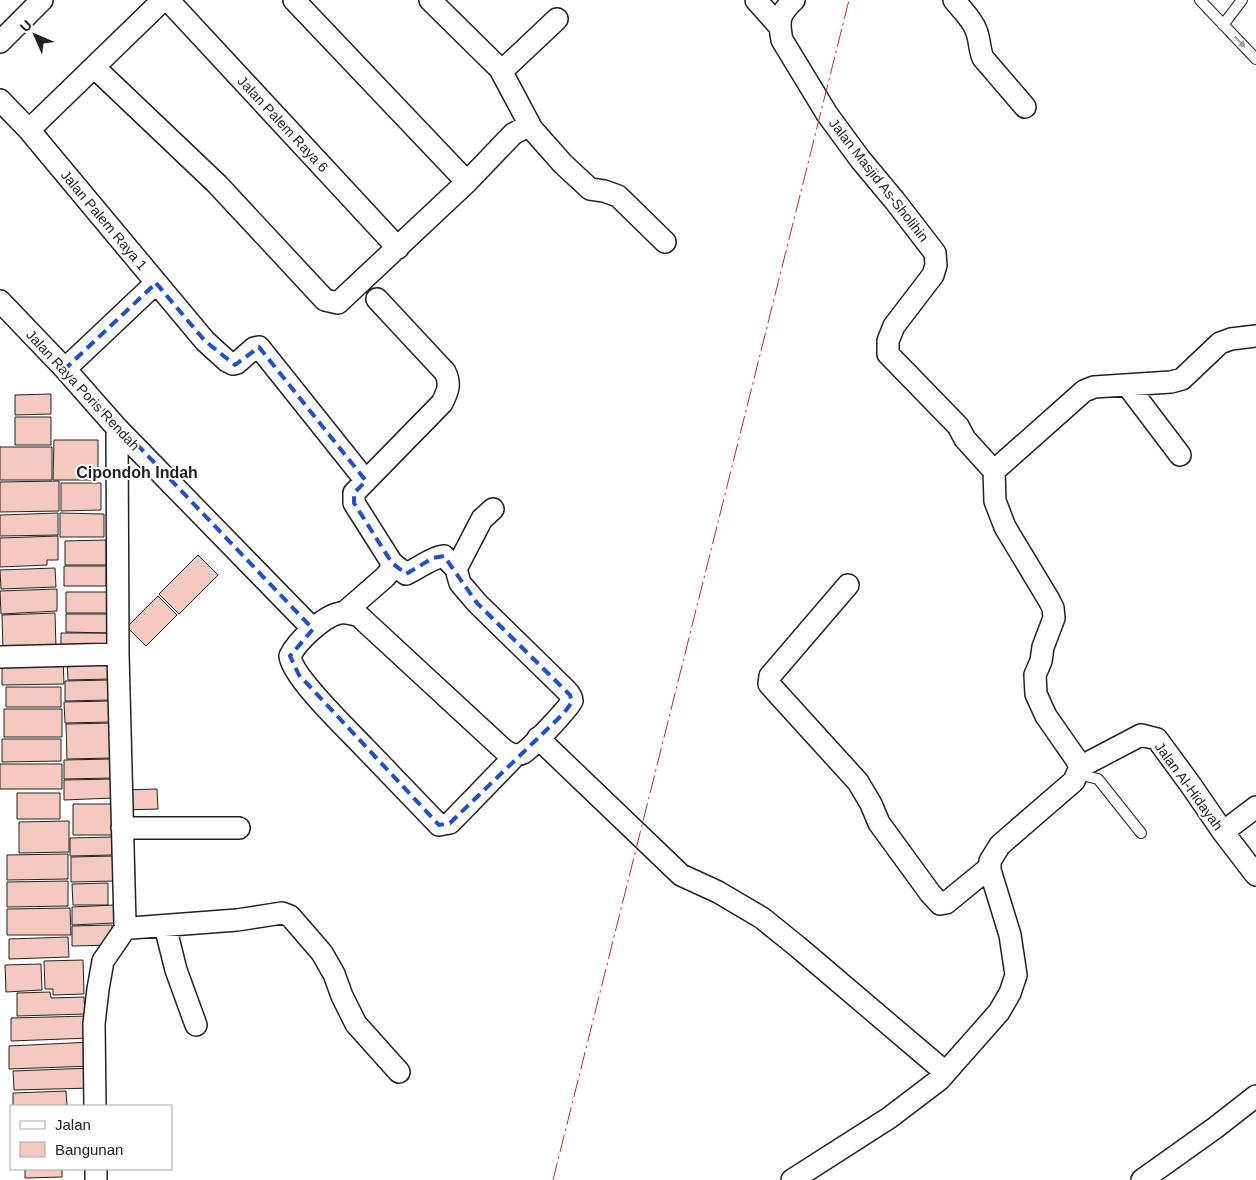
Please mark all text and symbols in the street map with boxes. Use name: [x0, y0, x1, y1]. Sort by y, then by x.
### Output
north arrow: [10, 10, 60, 60]
text: U: [17, 17, 35, 35]
one-way arrow: [1234, 36, 1246, 48]
street label: Jalan Palem Raya 6: [234, 73, 332, 175]
street label: Jalan Masjid As-Sholihin: [826, 115, 932, 245]
street label: Jalan Palem Raya 1: [58, 167, 151, 273]
street label: Jalan Raya Poris Rendah: [23, 326, 143, 454]
district label: Cipondoh Indah: [76, 464, 198, 481]
street label: Jalan Al-Hidayah: [1152, 739, 1226, 833]
legend: [10, 1105, 172, 1170]
text: Jalan: [55, 1116, 91, 1133]
text: Bangunan: [55, 1141, 123, 1158]

